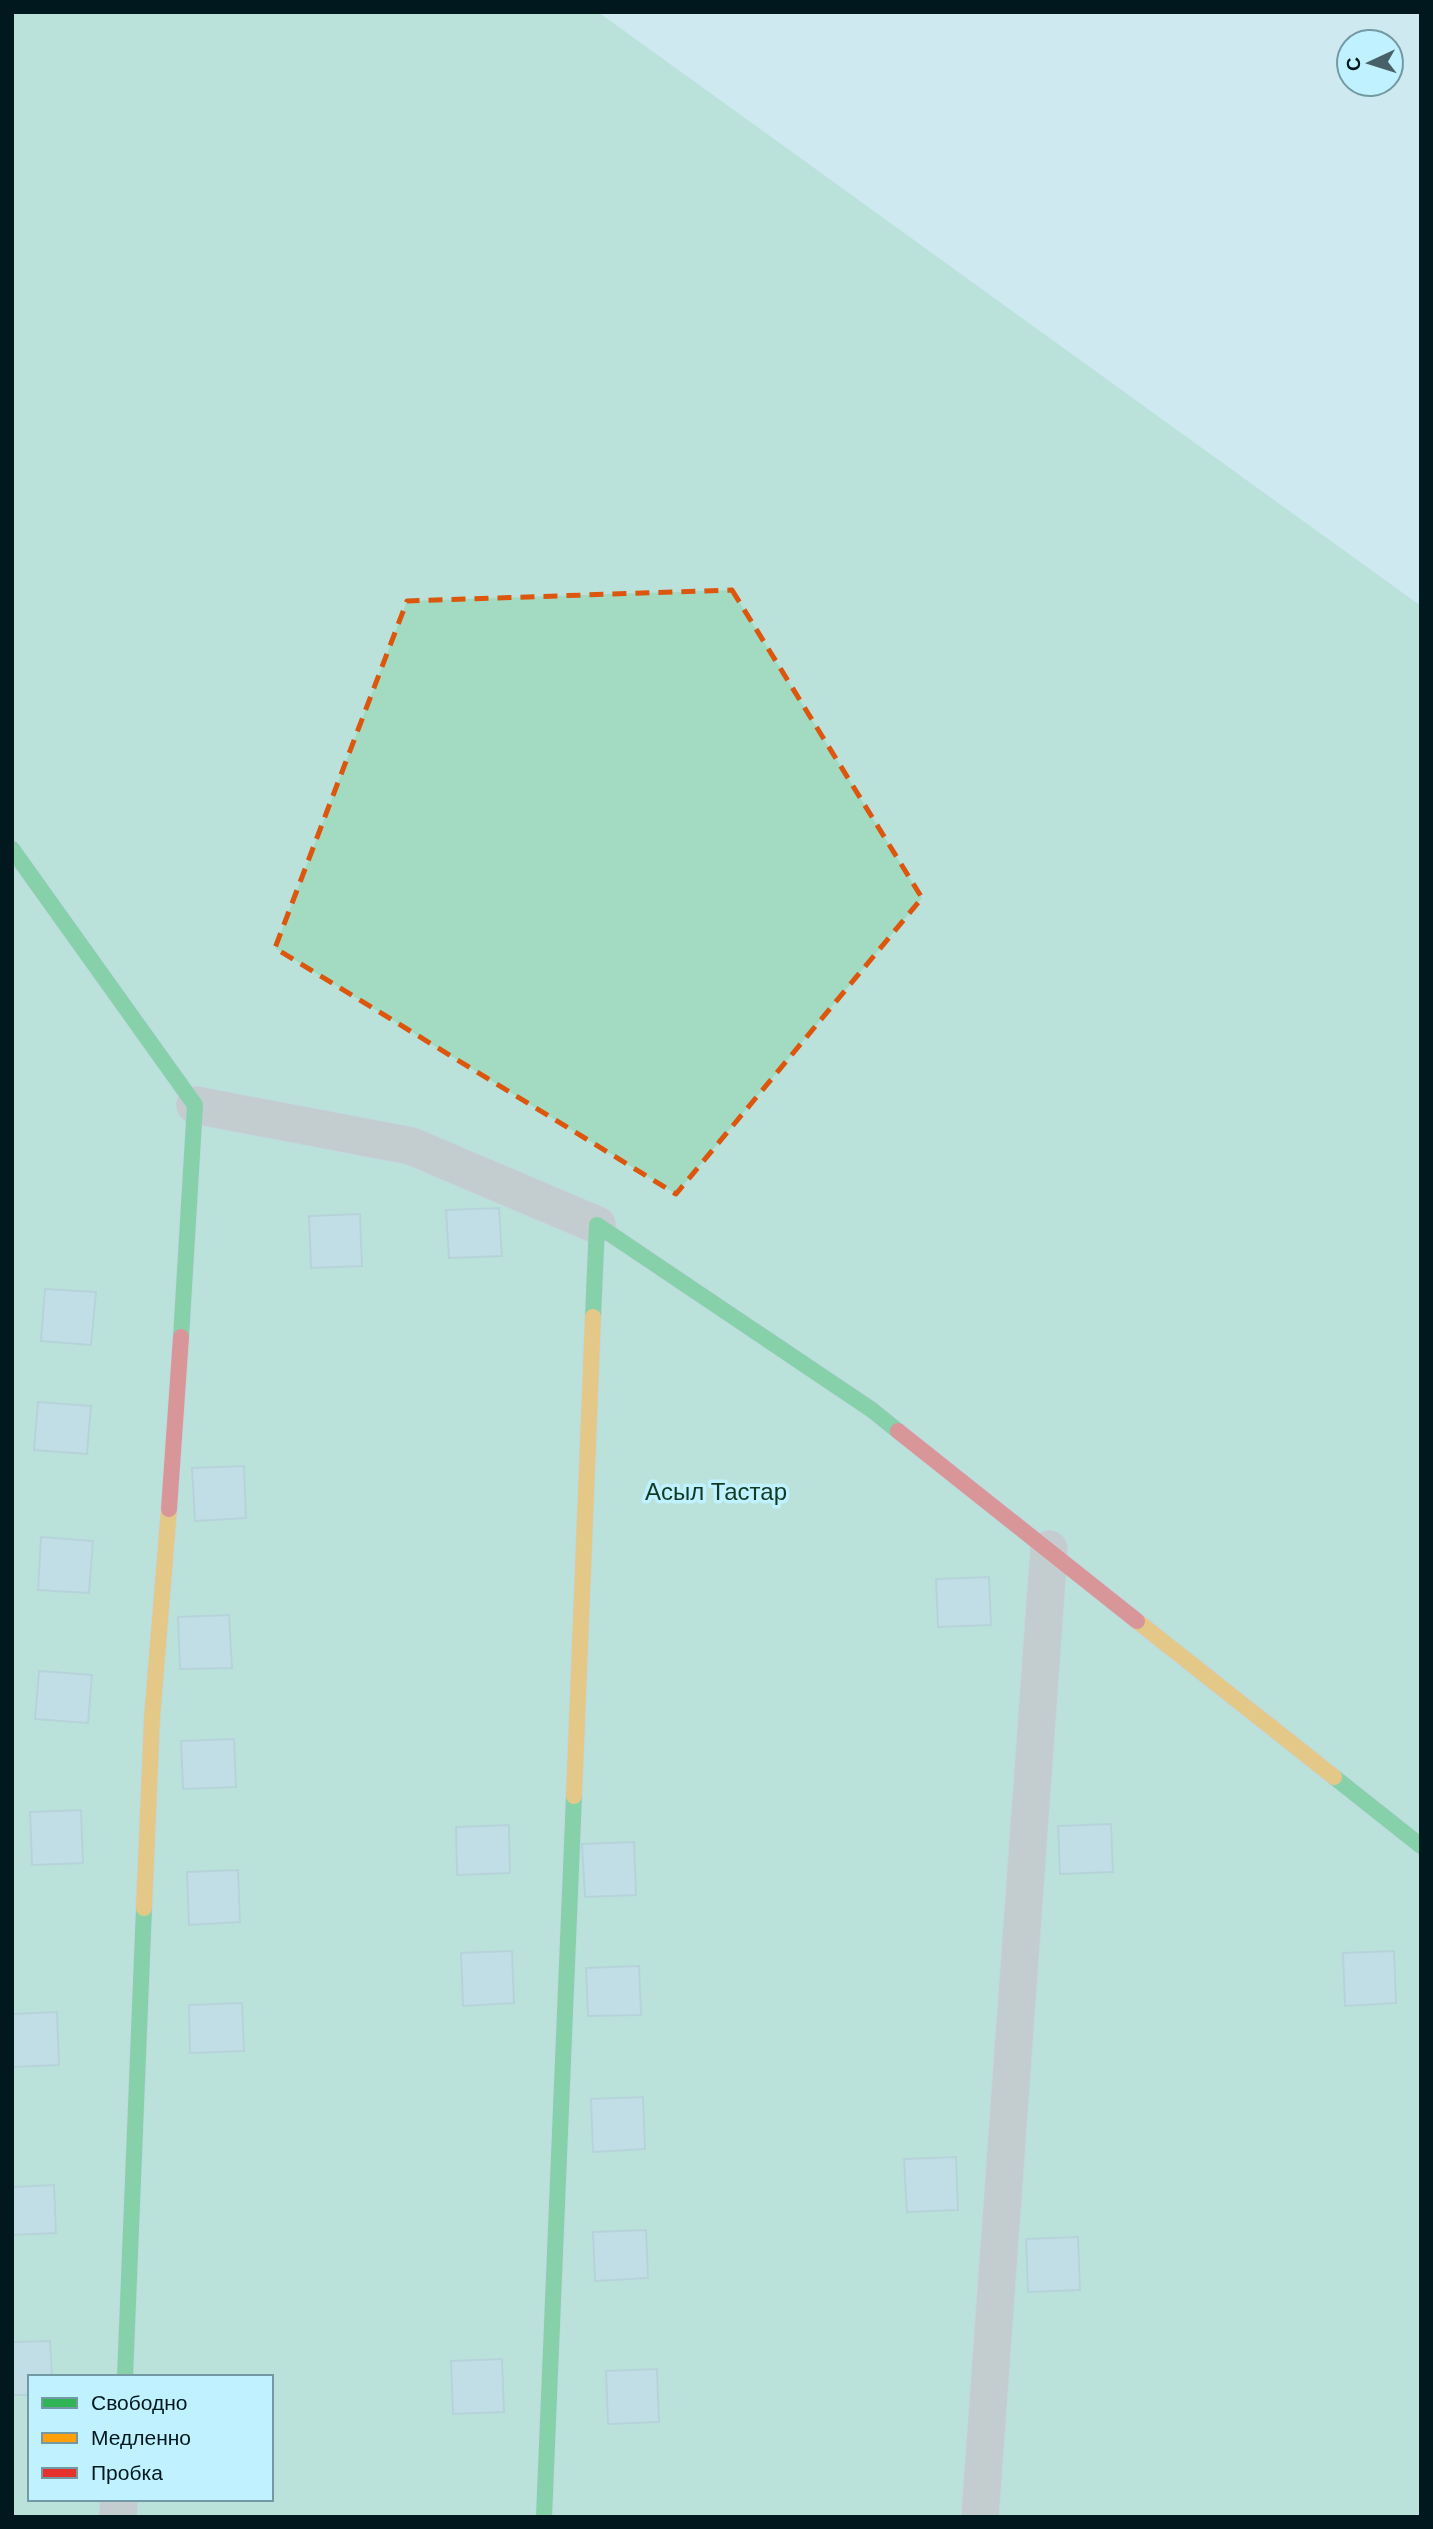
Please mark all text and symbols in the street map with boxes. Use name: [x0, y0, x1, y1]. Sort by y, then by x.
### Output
north arrow: [1335, 28, 1405, 98]
text: С: [1341, 56, 1366, 72]
park label: Асыл Тастар: [645, 1476, 787, 1507]
legend: [28, 2375, 273, 2501]
text: Свободно: [91, 2389, 188, 2417]
text: Медленно: [91, 2424, 191, 2452]
text: Пробка: [91, 2459, 163, 2487]

